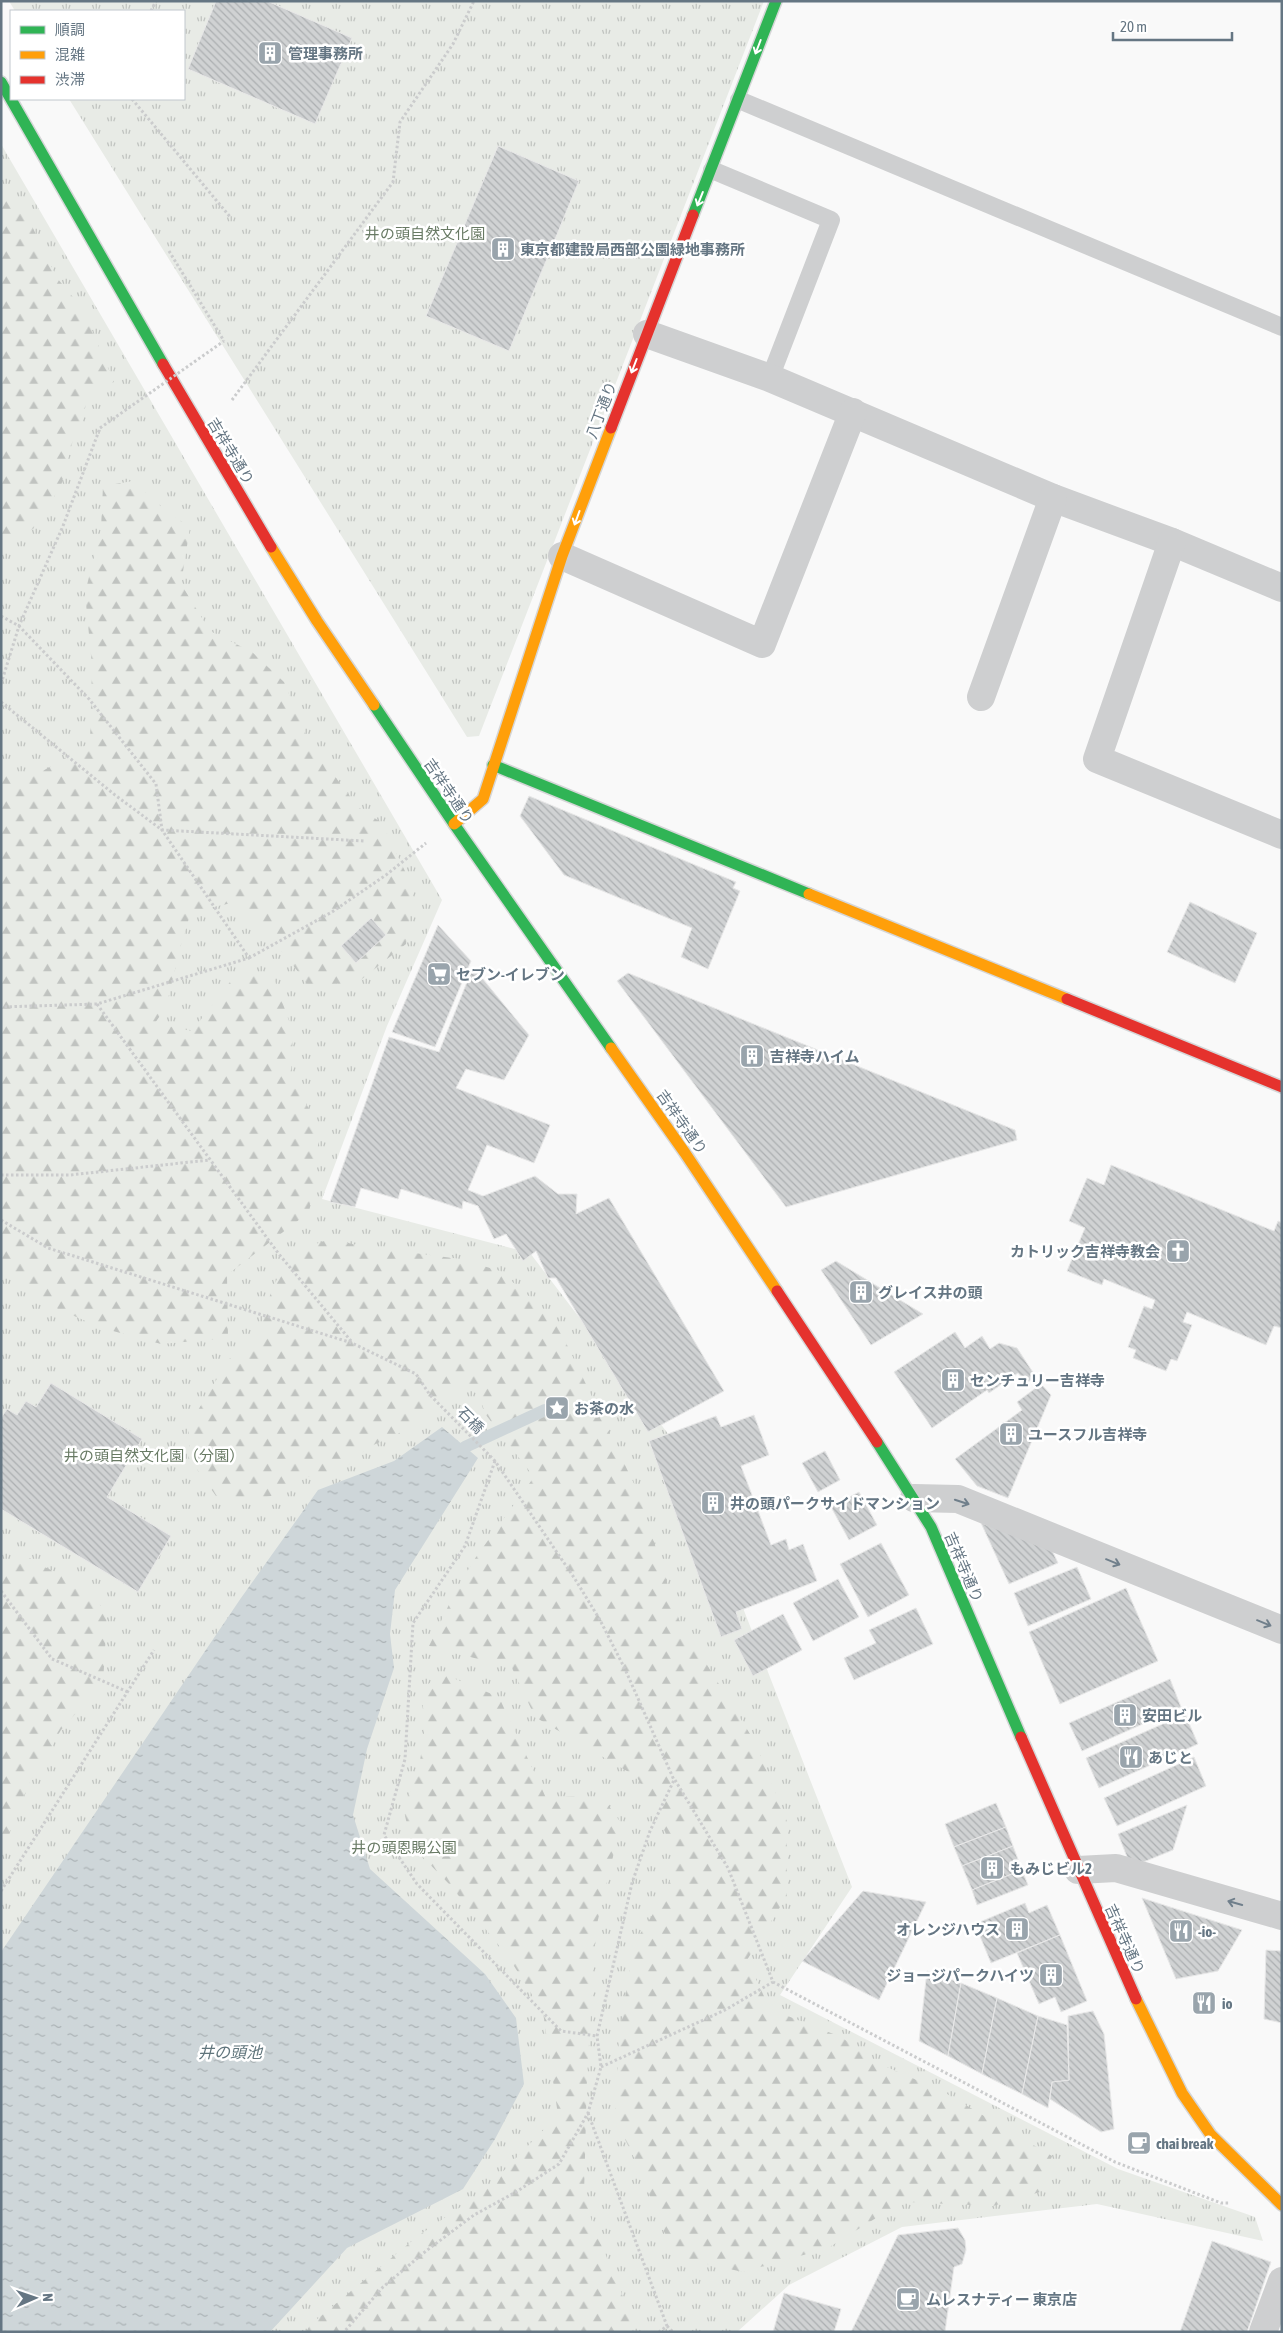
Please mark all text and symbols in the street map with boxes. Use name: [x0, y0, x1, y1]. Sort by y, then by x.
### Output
legend: [10, 10, 185, 100]
scale bar: [1113, 10, 1232, 42]
text: 20 m: [1120, 18, 1147, 35]
text: 順調: [55, 21, 85, 38]
one-way arrow: [753, 39, 762, 54]
building icon: 管理事務所: [257, 40, 283, 66]
place label: 管理事務所: [288, 45, 363, 62]
text: 混雑: [55, 46, 85, 63]
text: 渋滞: [55, 71, 85, 88]
one-way arrow: [695, 191, 705, 206]
park label: 井の頭自然文化園: [365, 225, 485, 242]
building icon: 東京都建設局西部公園緑地事務所: [490, 236, 516, 262]
place label: 東京都建設局西部公園緑地事務所: [520, 241, 745, 258]
one-way arrow: [629, 358, 639, 373]
street label: 八丁通り: [582, 379, 620, 441]
street label: 吉祥寺通り: [204, 414, 258, 488]
one-way arrow: [571, 510, 581, 525]
street label: 吉祥寺通り: [421, 755, 477, 827]
supermarket icon: セブン-イレブン: [426, 961, 452, 987]
place label: セブン-イレブン: [456, 966, 565, 983]
building icon: 吉祥寺ハイム: [739, 1043, 765, 1069]
place label: 吉祥寺ハイム: [770, 1048, 859, 1065]
street label: 吉祥寺通り: [654, 1086, 710, 1158]
church icon: カトリック吉祥寺教会: [1165, 1238, 1191, 1264]
place label: カトリック吉祥寺教会: [1010, 1243, 1160, 1260]
building icon: グレイス井の頭: [848, 1279, 874, 1305]
place label: グレイス井の頭: [878, 1284, 983, 1301]
building icon: センチュリー吉祥寺: [940, 1367, 966, 1393]
place label: センチュリー吉祥寺: [970, 1372, 1105, 1389]
place icon: お茶の水: [544, 1395, 570, 1421]
place label: お茶の水: [574, 1400, 634, 1417]
street label: 石橋: [454, 1403, 488, 1437]
building icon: ユースフル吉祥寺: [998, 1421, 1024, 1447]
place label: ユースフル吉祥寺: [1028, 1426, 1147, 1443]
park label: 井の頭自然文化園（分園）: [64, 1447, 244, 1464]
building icon: 井の頭パークサイドマンション: [700, 1490, 726, 1516]
place label: 井の頭パークサイドマンション: [730, 1495, 940, 1512]
one-way arrow: [954, 1498, 970, 1507]
street label: 吉祥寺通り: [942, 1529, 986, 1605]
one-way arrow: [1105, 1558, 1120, 1567]
one-way arrow: [1256, 1619, 1271, 1628]
building icon: 安田ビル: [1112, 1702, 1138, 1728]
place label: 安田ビル: [1142, 1707, 1202, 1724]
restaurant icon: あじと: [1118, 1744, 1144, 1770]
place label: あじと: [1148, 1749, 1193, 1766]
park label: 井の頭恩賜公園: [351, 1839, 457, 1856]
building icon: もみじビル2: [979, 1855, 1005, 1881]
place label: もみじビル2: [1010, 1860, 1092, 1877]
one-way arrow: [1227, 1897, 1243, 1907]
street label: 吉祥寺通り: [1102, 1901, 1148, 1977]
building icon: オレンジハウス: [1004, 1916, 1030, 1942]
restaurant icon: -io-: [1168, 1918, 1194, 1944]
place label: オレンジハウス: [896, 1921, 1000, 1938]
place label: -io-: [1198, 1923, 1216, 1940]
building icon: ジョージパークハイツ: [1038, 1962, 1064, 1988]
place label: ジョージパークハイツ: [886, 1967, 1034, 1984]
restaurant icon: io: [1191, 1990, 1217, 2016]
place label: io: [1222, 1995, 1233, 2012]
water label: 井の頭池: [198, 2043, 264, 2061]
cafe icon: chai break: [1126, 2130, 1152, 2156]
place label: chai break: [1156, 2135, 1214, 2152]
north arrow: [10, 2273, 60, 2323]
cafe icon: ムレスナティー 東京店: [895, 2286, 921, 2312]
place label: ムレスナティー 東京店: [926, 2291, 1077, 2308]
text: N: [40, 2293, 56, 2302]

